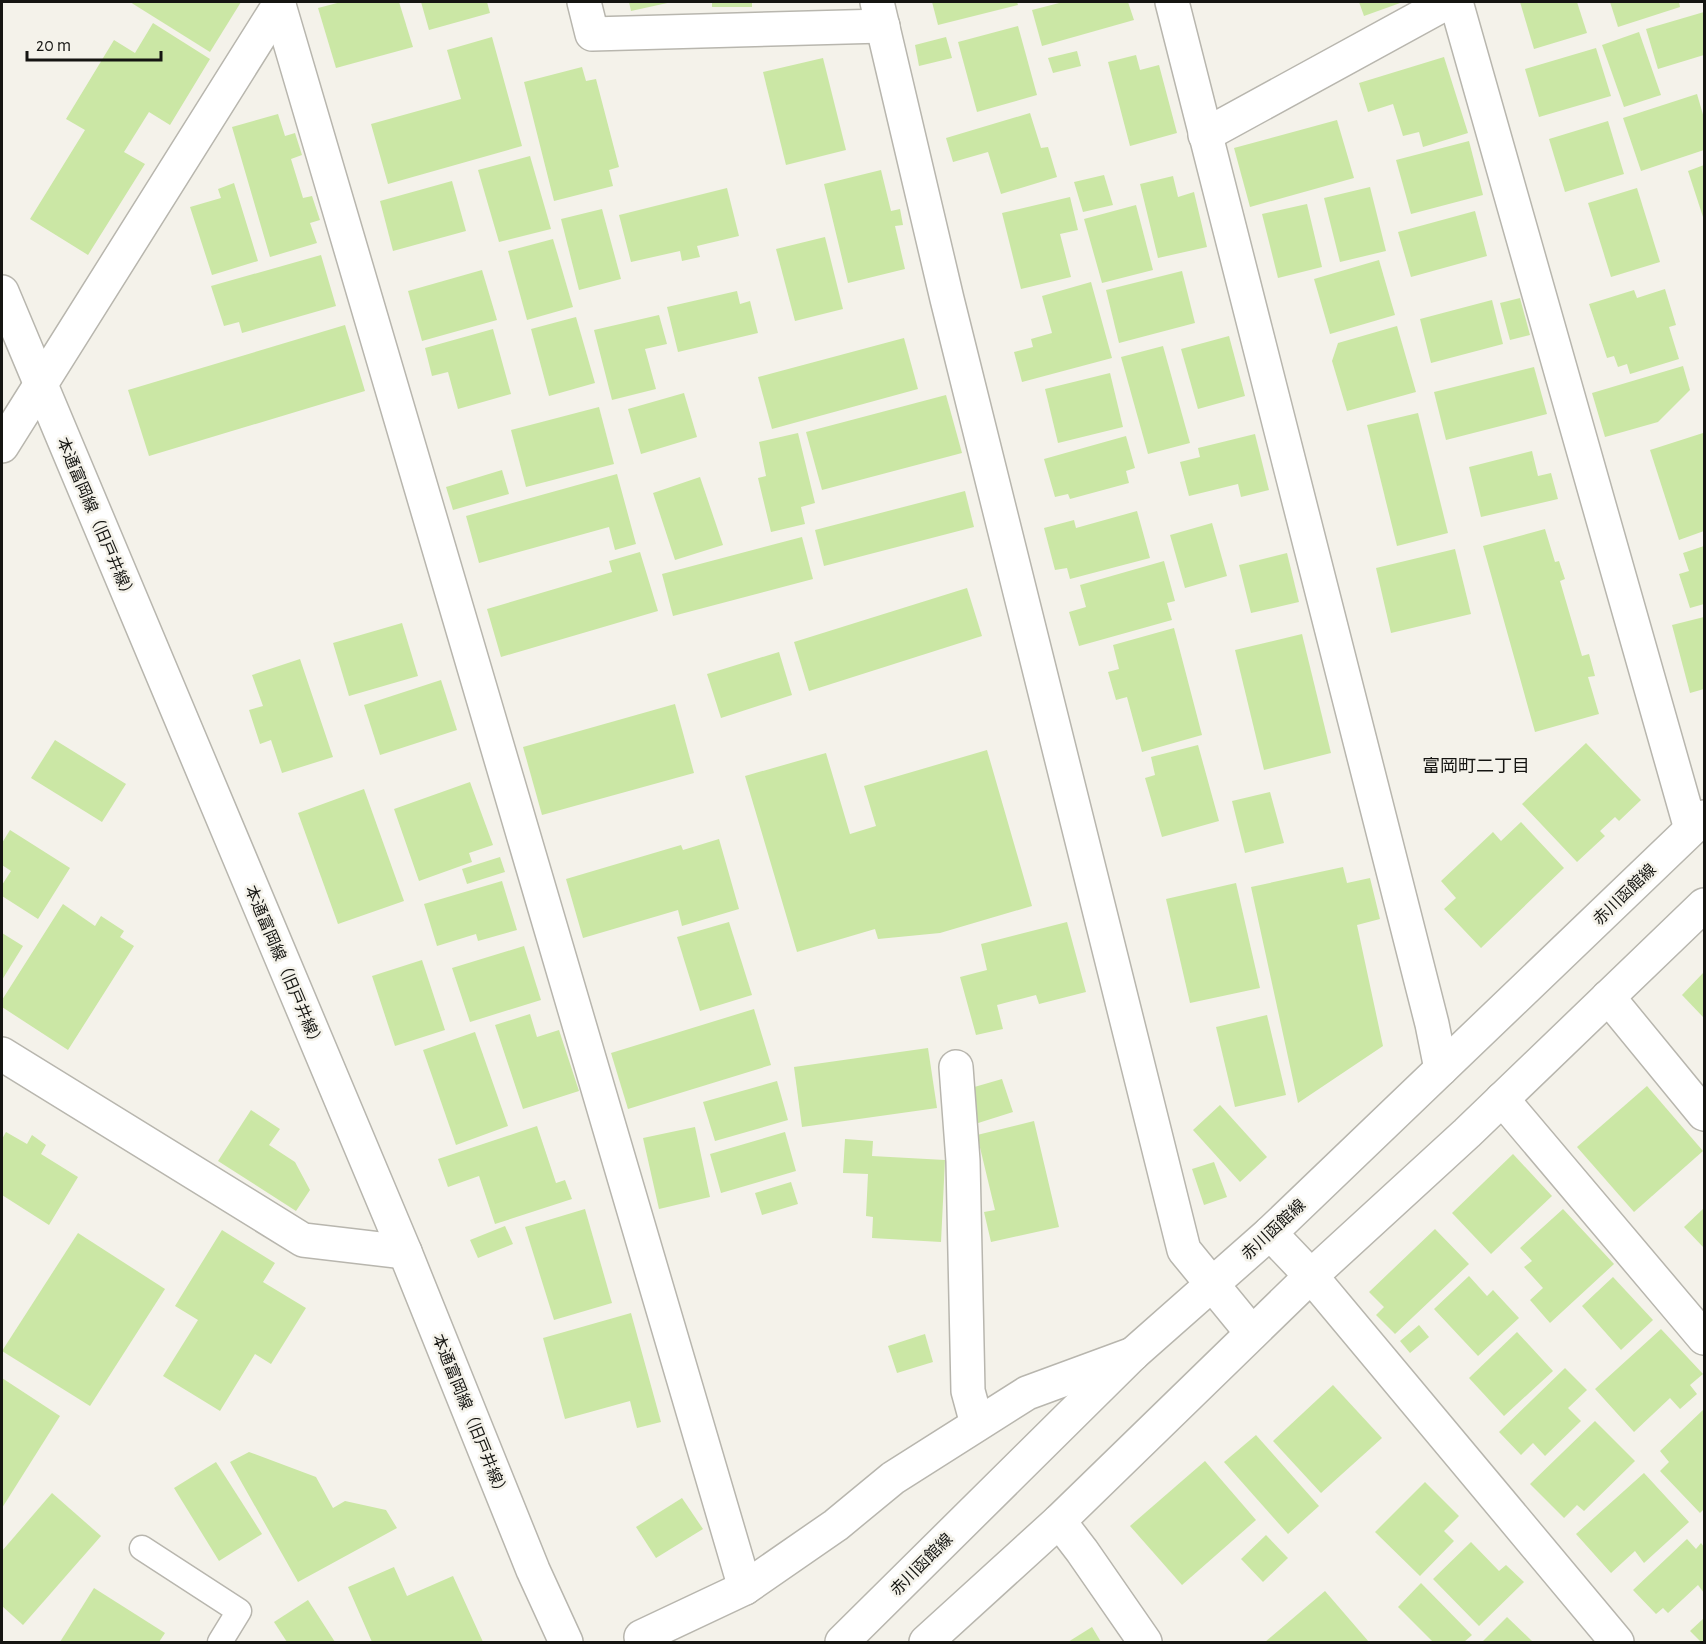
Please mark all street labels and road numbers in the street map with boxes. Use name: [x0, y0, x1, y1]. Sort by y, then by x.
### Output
street label: 本通富岡線（旧戸井線）: [54, 435, 139, 604]
street label: 赤川函館線: [1590, 860, 1659, 928]
street label: 本通富岡線（旧戸井線）: [242, 883, 327, 1052]
street label: 赤川函館線: [1238, 1196, 1308, 1263]
street label: 本通富岡線（旧戸井線）: [430, 1331, 511, 1501]
street label: 赤川函館線: [887, 1530, 956, 1599]

